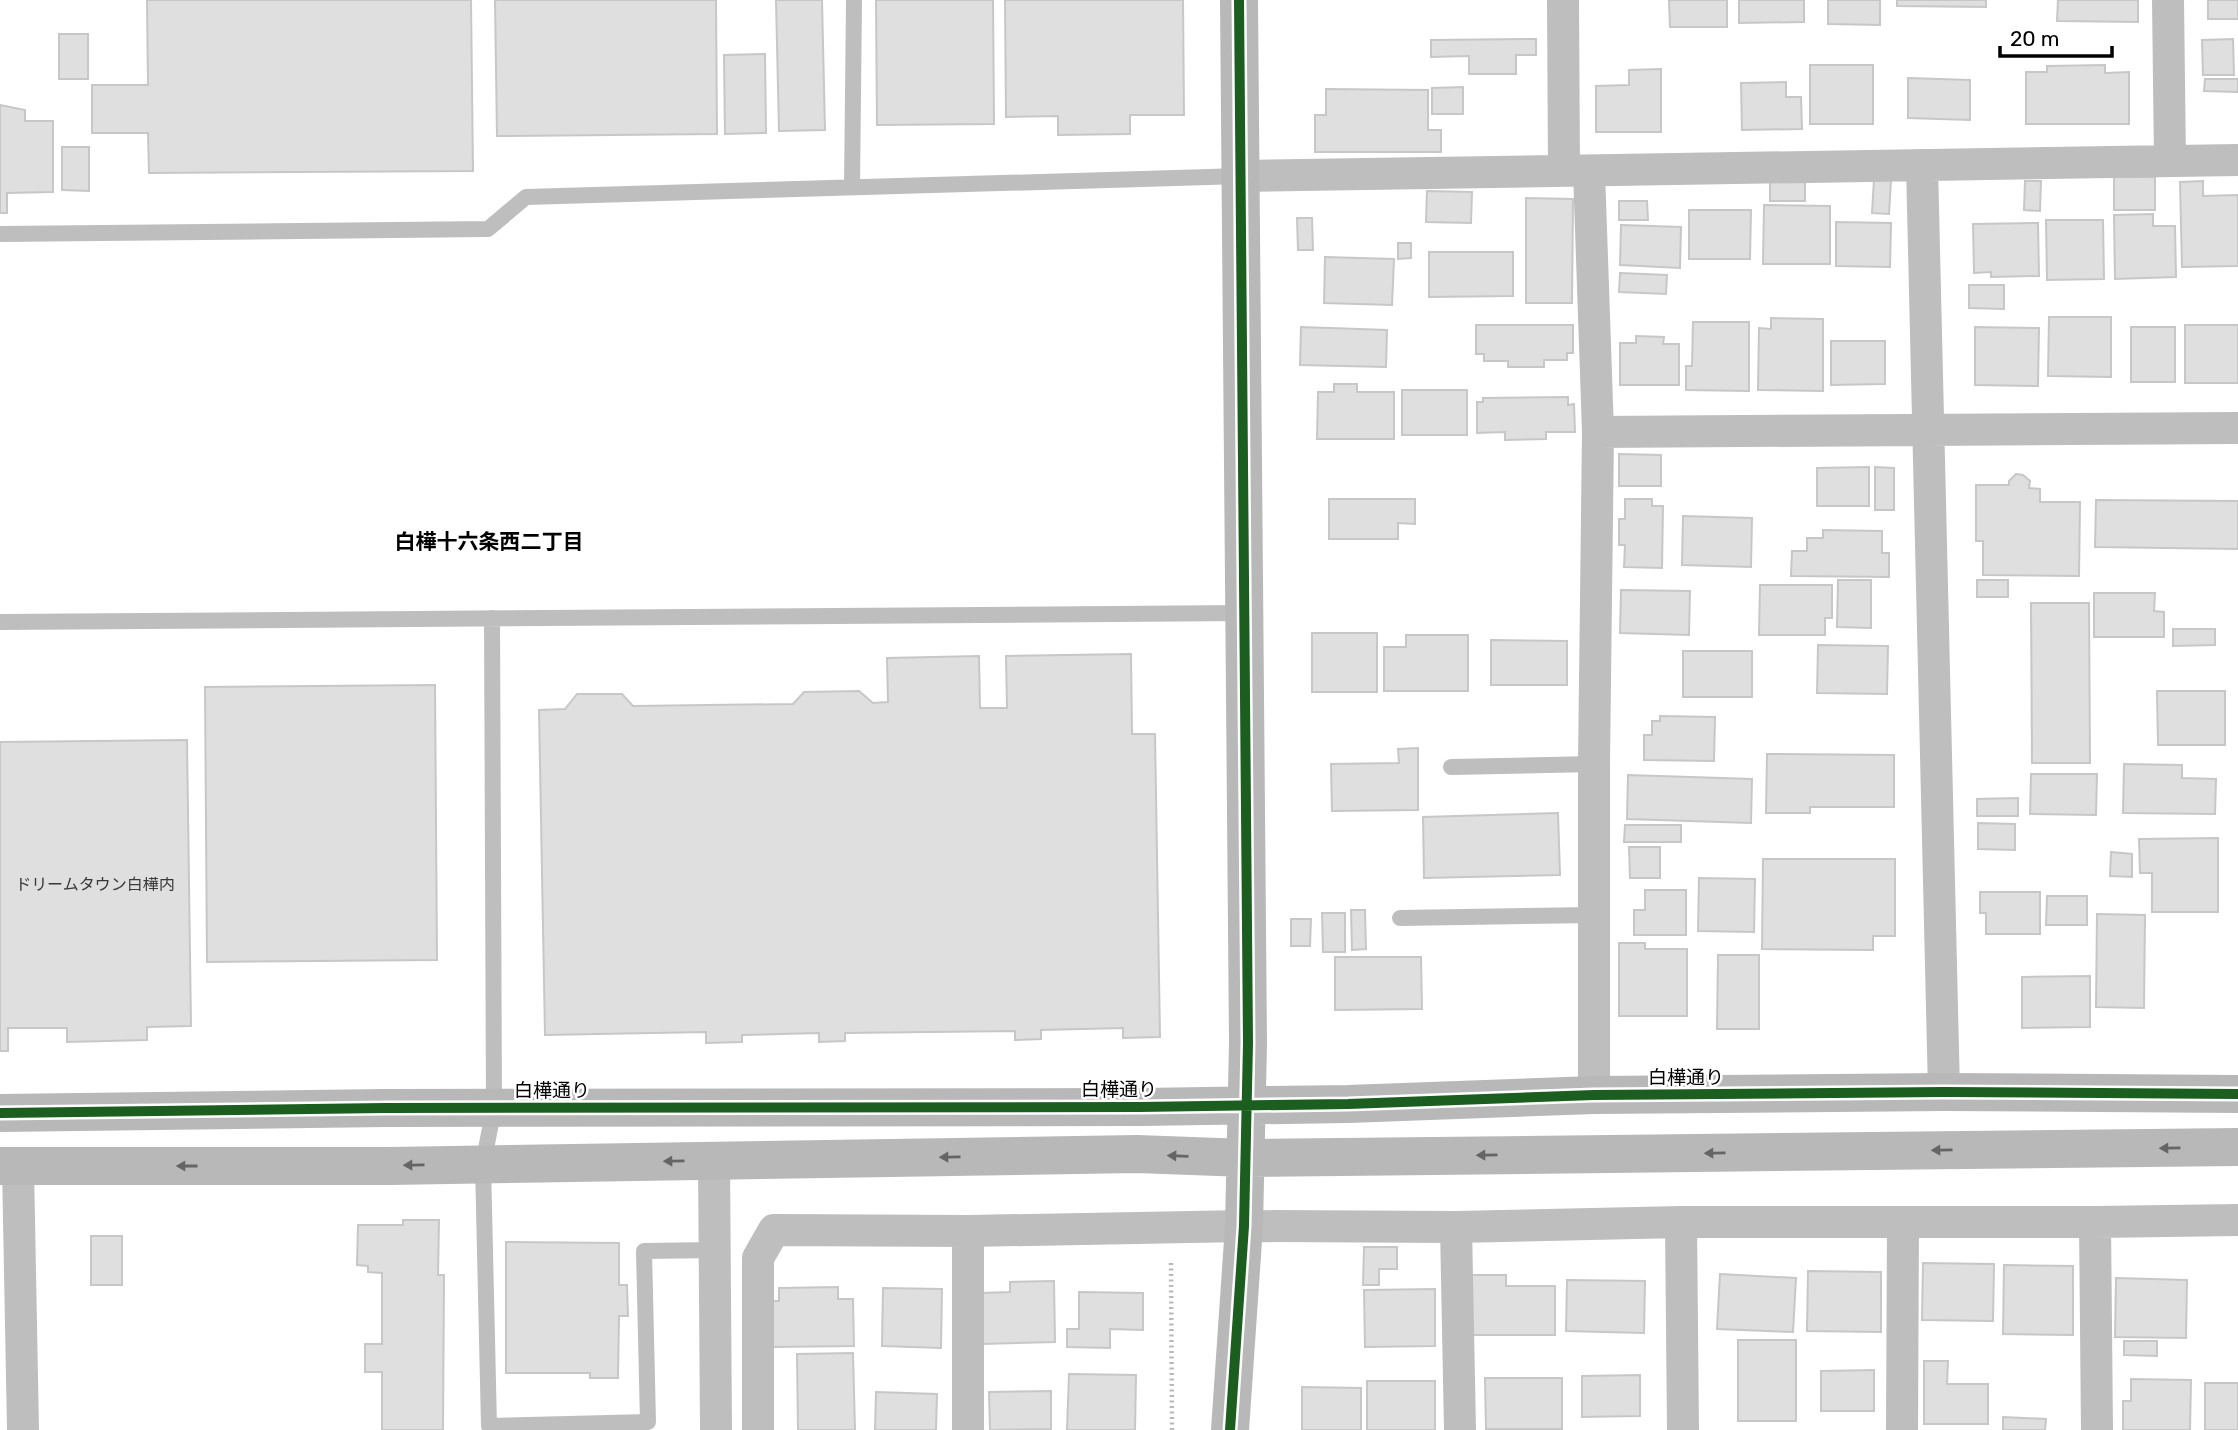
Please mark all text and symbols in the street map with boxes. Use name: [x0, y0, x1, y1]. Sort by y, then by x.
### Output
scale bar: [2000, 14, 2112, 58]
text: 20 m: [2010, 26, 2059, 51]
district label: 白樺十六条西二丁目: [395, 529, 584, 554]
house number: ドリームタウン白樺内: [15, 875, 175, 894]
street label: 白樺通り: [1648, 1066, 1724, 1089]
street label: 白樺通り: [1081, 1078, 1157, 1101]
street label: 白樺通り: [514, 1079, 590, 1102]
one-way arrow: [2159, 1142, 2181, 1154]
one-way arrow: [1931, 1144, 1953, 1156]
one-way arrow: [1704, 1147, 1726, 1159]
one-way arrow: [1476, 1149, 1498, 1161]
one-way arrow: [1166, 1150, 1188, 1161]
one-way arrow: [939, 1151, 961, 1163]
one-way arrow: [662, 1155, 684, 1167]
one-way arrow: [403, 1159, 425, 1171]
one-way arrow: [176, 1160, 198, 1172]

